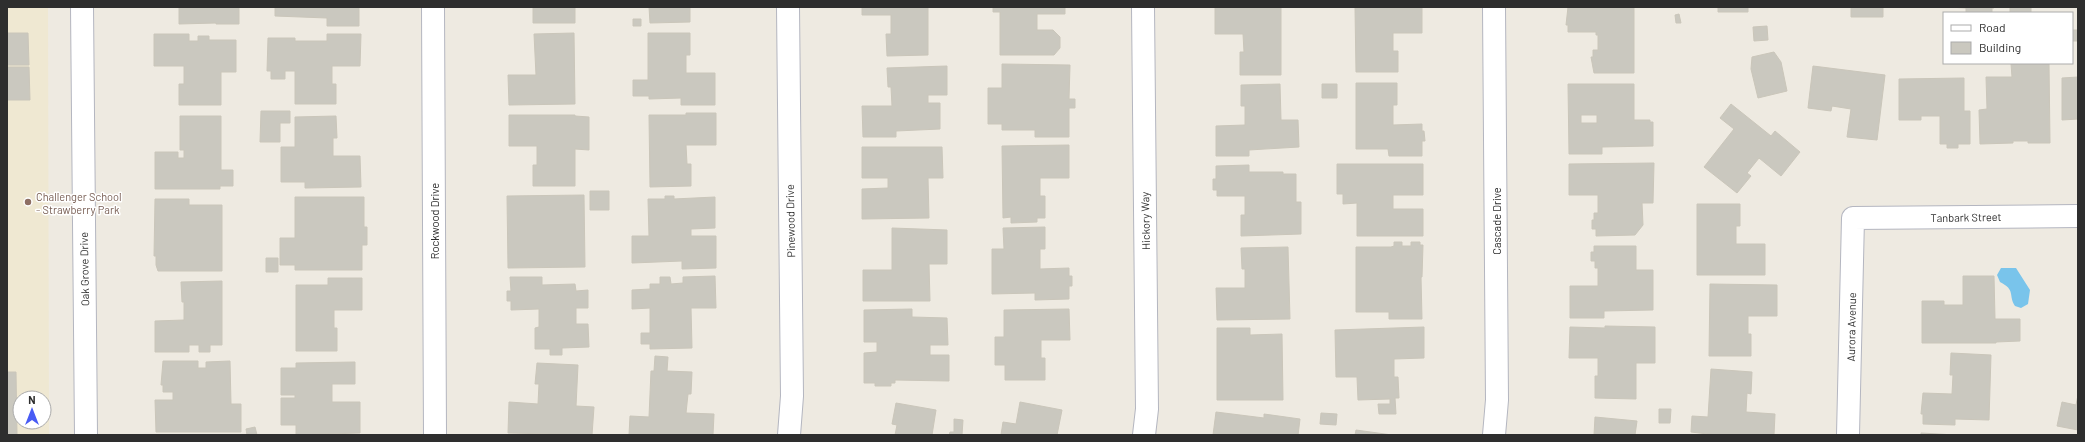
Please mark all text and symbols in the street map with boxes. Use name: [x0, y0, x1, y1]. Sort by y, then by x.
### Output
legend: [1943, 12, 2073, 64]
text: Road: [1979, 20, 2006, 34]
text: Building: [1979, 40, 2021, 54]
street label: Rockwood Drive: [428, 183, 441, 259]
street label: Pinewood Drive: [783, 184, 797, 258]
street label: Cascade Drive: [1490, 187, 1503, 255]
place label: Challenger School - Strawberry Park: [36, 190, 122, 216]
street label: Hickory Way: [1138, 192, 1152, 250]
marker: Challenger School - Strawberry Park: [23, 197, 33, 207]
street label: Tanbark Street: [1930, 210, 2002, 224]
street label: Oak Grove Drive: [77, 232, 91, 306]
street label: Aurora Avenue: [1844, 292, 1858, 362]
north arrow: [12, 390, 52, 430]
text: N: [28, 393, 36, 406]

